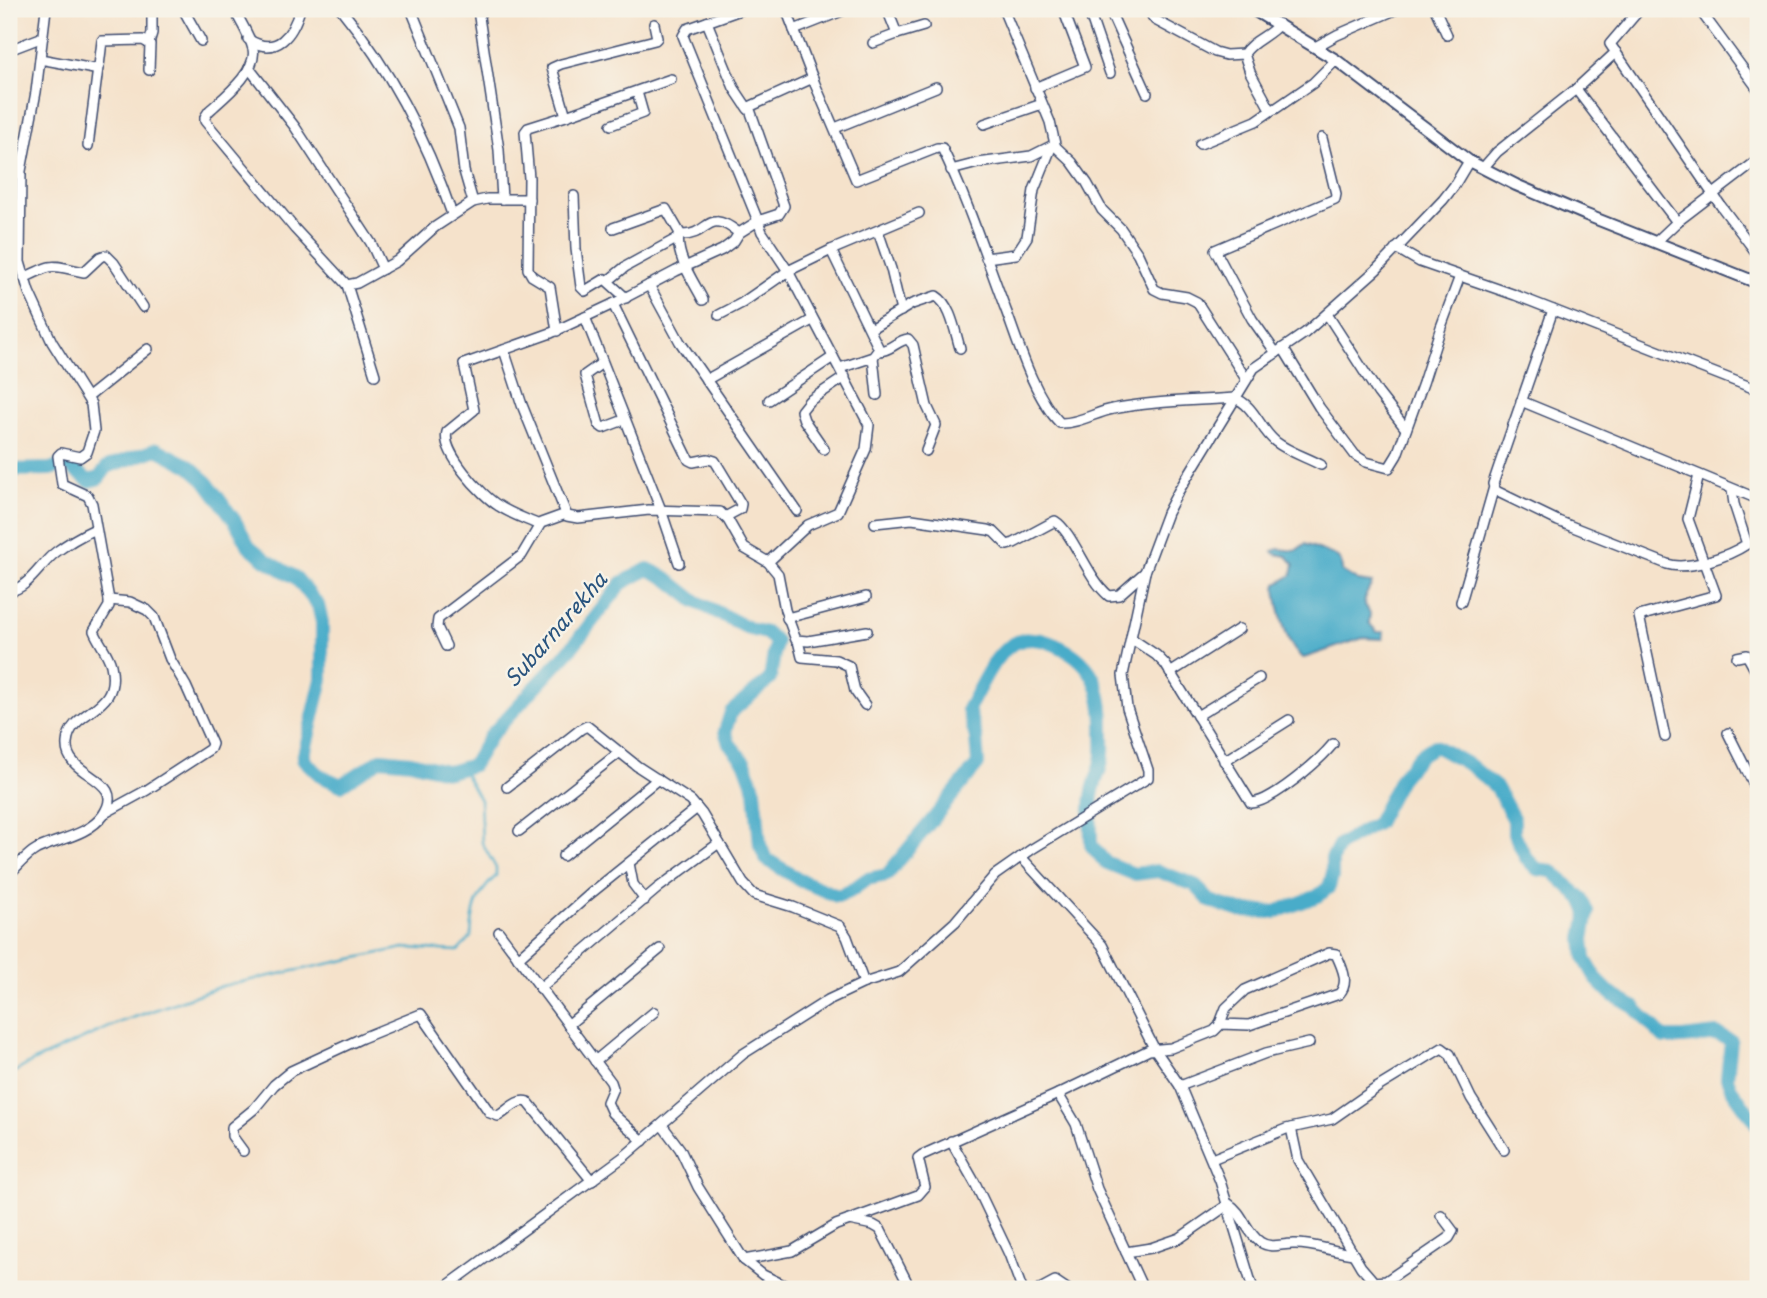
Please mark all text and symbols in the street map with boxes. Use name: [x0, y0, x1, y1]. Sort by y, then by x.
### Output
water label: Subarnarekha: [495, 563, 614, 693]

